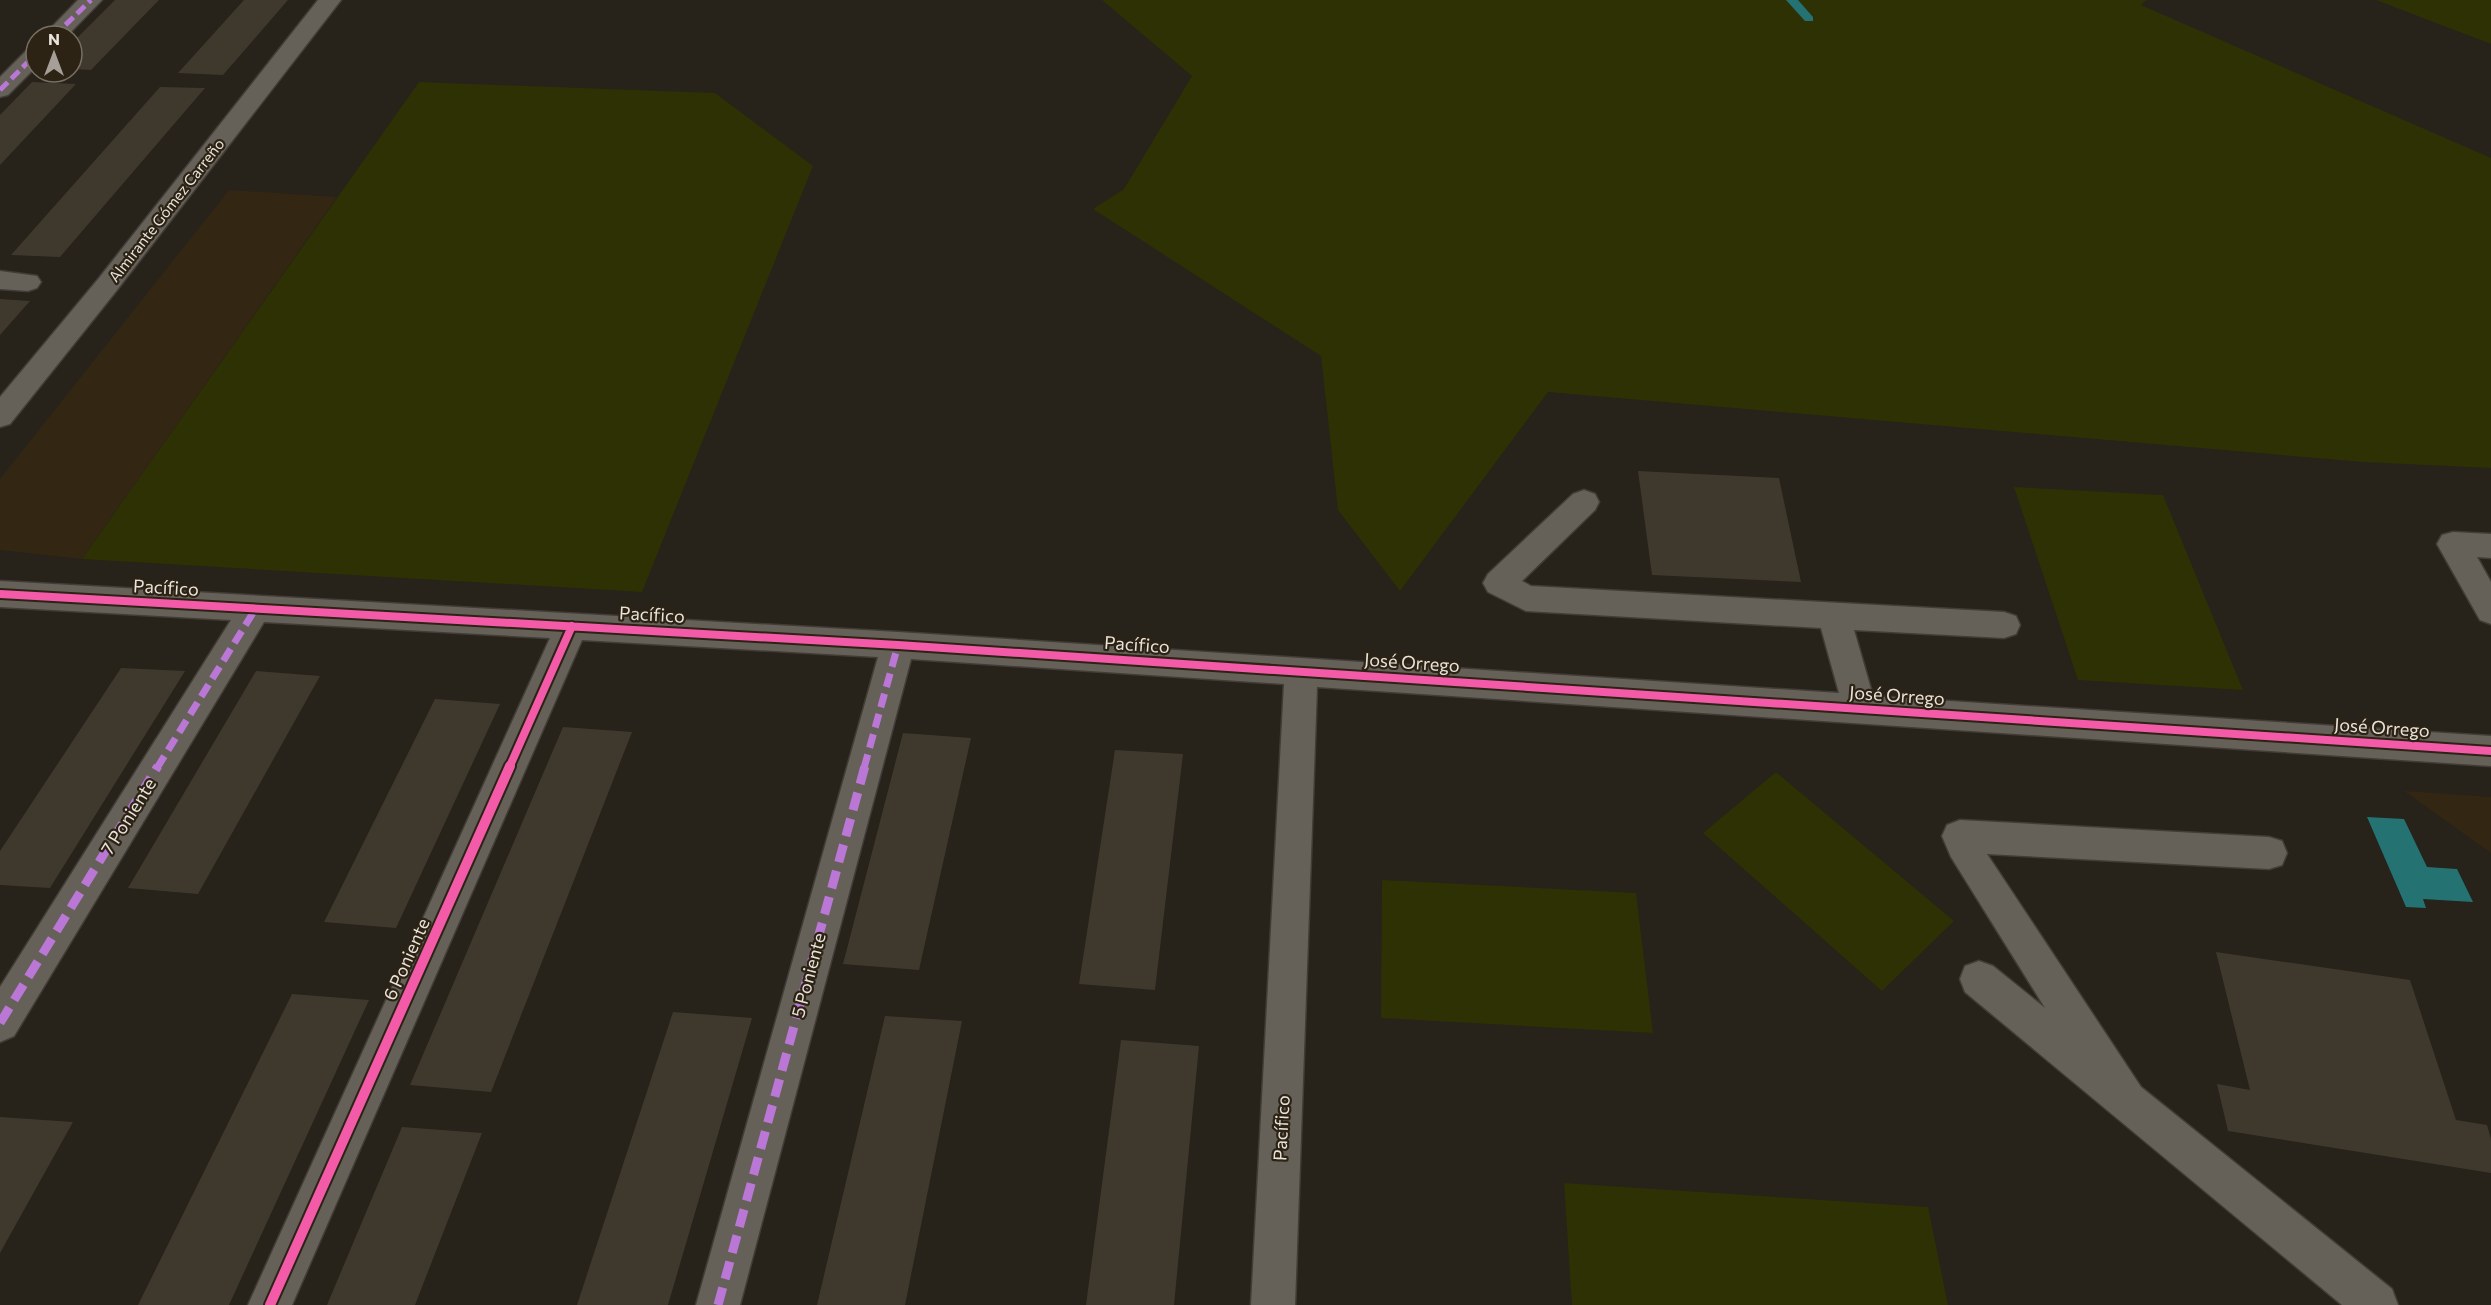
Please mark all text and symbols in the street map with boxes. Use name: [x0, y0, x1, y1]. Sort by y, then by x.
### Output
north arrow: [24, 24, 84, 84]
text: N: [48, 29, 60, 48]
street label: Almirante Gómez Carreño: [104, 135, 228, 285]
street label: Pacífico: [133, 574, 199, 600]
street label: Pacífico: [619, 601, 685, 627]
street label: Pacífico: [1103, 631, 1171, 657]
street label: José Orrego: [1364, 648, 1460, 676]
street label: José Orrego: [1849, 681, 1945, 709]
street label: José Orrego: [2334, 713, 2430, 741]
street label: 7 Poniente: [96, 774, 160, 858]
street label: 6 Poniente: [378, 915, 434, 1003]
street label: 5 Poniente: [786, 930, 830, 1020]
street label: Pacífico: [1268, 1095, 1294, 1161]

